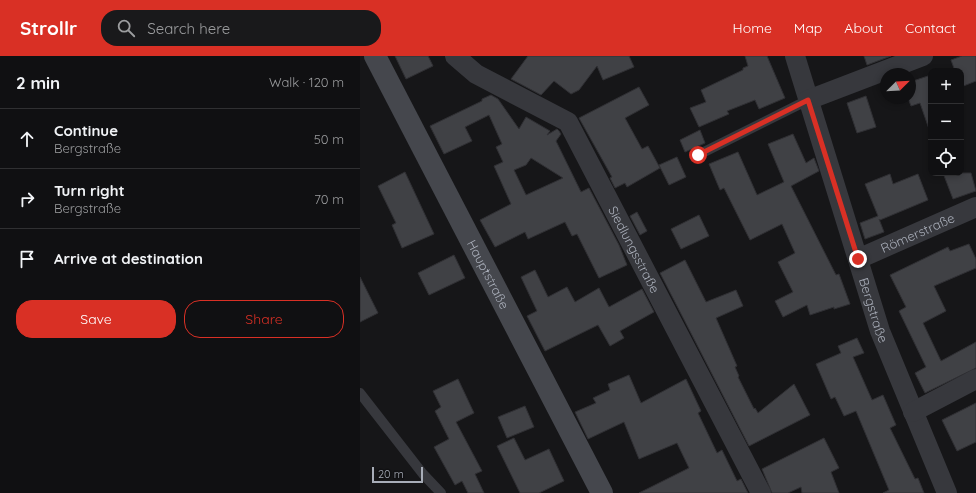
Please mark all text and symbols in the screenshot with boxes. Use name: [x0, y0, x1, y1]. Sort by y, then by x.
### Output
search box: [101, 10, 381, 46]
text: Strollr: [20, 16, 77, 40]
icon: search: [115, 17, 137, 39]
text: Search here: [147, 19, 230, 38]
text: Home: [733, 19, 772, 37]
text: Map: [794, 19, 822, 37]
text: About: [844, 19, 883, 37]
text: Contact: [905, 19, 956, 37]
north arrow: [880, 68, 916, 104]
map controls: [928, 68, 964, 176]
button: +: [928, 68, 964, 104]
text: 2 min: [16, 72, 60, 93]
text: Walk · 120 m: [269, 74, 344, 90]
button: −: [928, 104, 964, 140]
text: Continue: [54, 121, 118, 140]
icon: ahead: [16, 128, 38, 150]
text: 50 m: [314, 131, 344, 147]
text: Bergstraße: [54, 140, 121, 156]
button: locate: [928, 140, 964, 176]
route start: [689, 146, 707, 164]
text: Turn right: [54, 181, 125, 200]
icon: right: [16, 188, 38, 210]
text: 70 m: [314, 191, 344, 207]
text: Bergstraße: [54, 200, 121, 216]
street label: Siedlungsstraße: [605, 203, 663, 296]
street label: Römerstraße: [878, 209, 957, 256]
street label: Hauptstraße: [464, 237, 513, 312]
icon: arrive: [16, 248, 38, 270]
text: Arrive at destination: [54, 249, 203, 268]
route end: [849, 250, 867, 268]
street label: Bergstraße: [856, 276, 892, 345]
button: Save: [16, 300, 176, 338]
button: Share: [184, 300, 344, 338]
scale bar: [372, 465, 423, 484]
text: 20 m: [378, 467, 404, 481]

